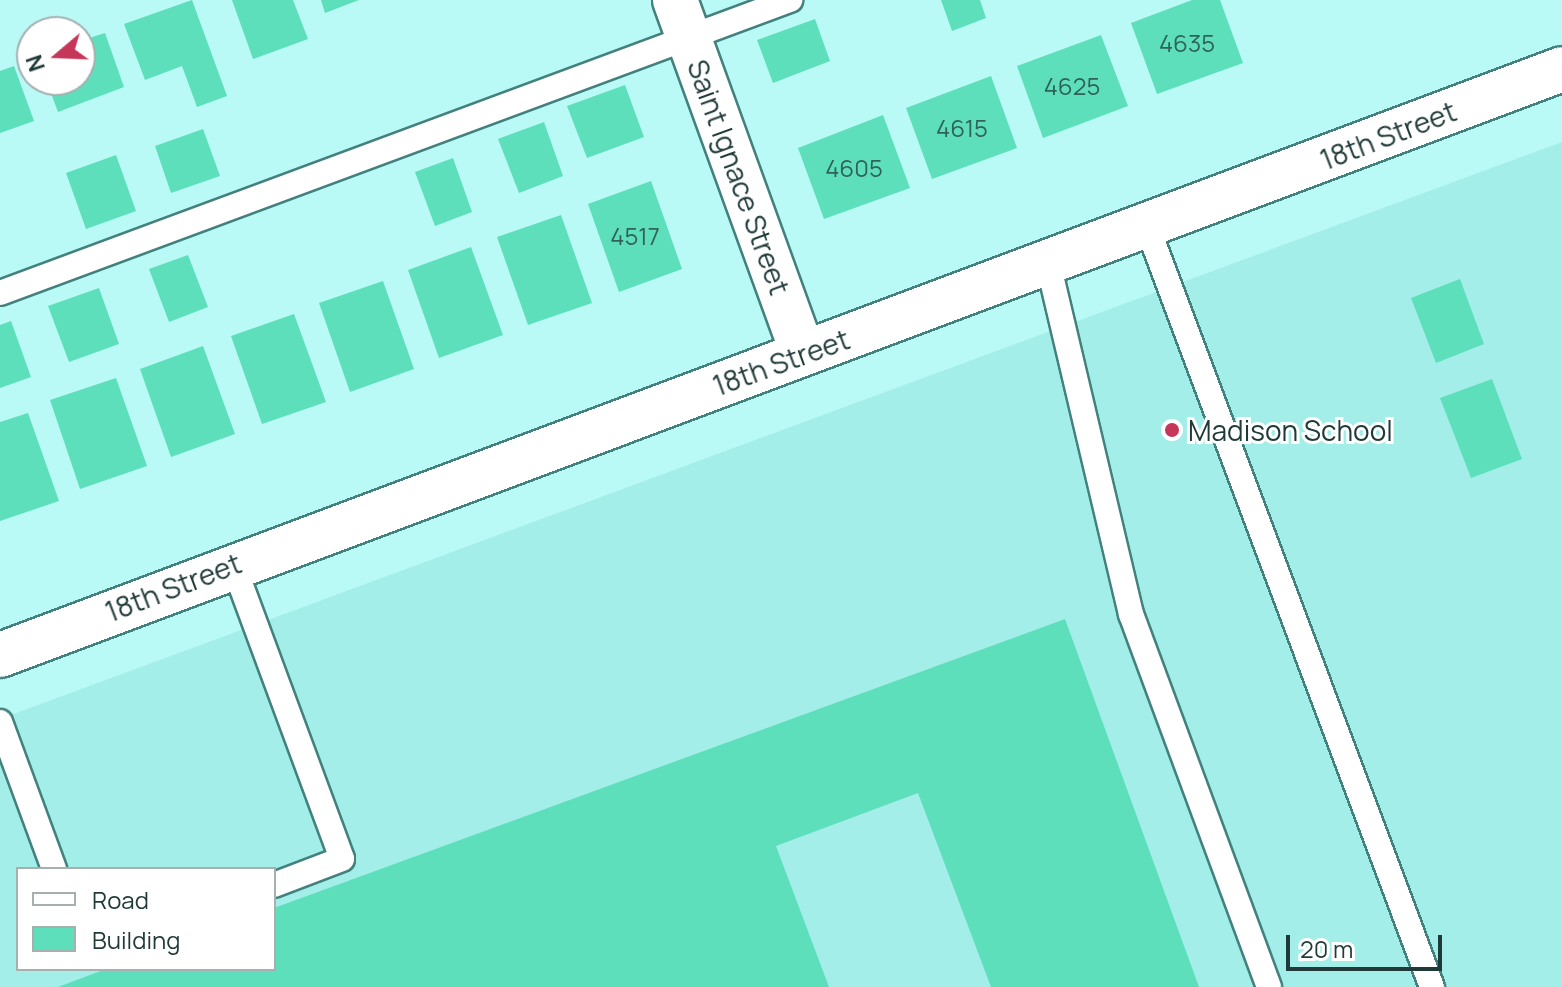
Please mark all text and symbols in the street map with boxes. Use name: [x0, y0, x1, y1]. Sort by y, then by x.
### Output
north arrow: [16, 16, 96, 96]
house number: 4635: [1159, 29, 1215, 57]
text: N: [18, 51, 52, 76]
street label: Saint Ignace Street: [681, 55, 797, 299]
house number: 4625: [1044, 72, 1100, 100]
street label: 18th Street: [1315, 94, 1461, 176]
house number: 4615: [936, 114, 988, 142]
house number: 4605: [825, 154, 883, 182]
house number: 4517: [610, 222, 660, 250]
street label: 18th Street: [708, 322, 854, 402]
place label: Madison School: [1188, 413, 1393, 447]
marker: Madison School: [1163, 421, 1181, 439]
street label: 18th Street: [100, 546, 246, 628]
legend: [16, 867, 276, 971]
text: Road: [92, 883, 149, 916]
scale bar: [1290, 919, 1446, 969]
text: Building: [92, 923, 180, 956]
text: 20 m: [1300, 932, 1353, 965]

